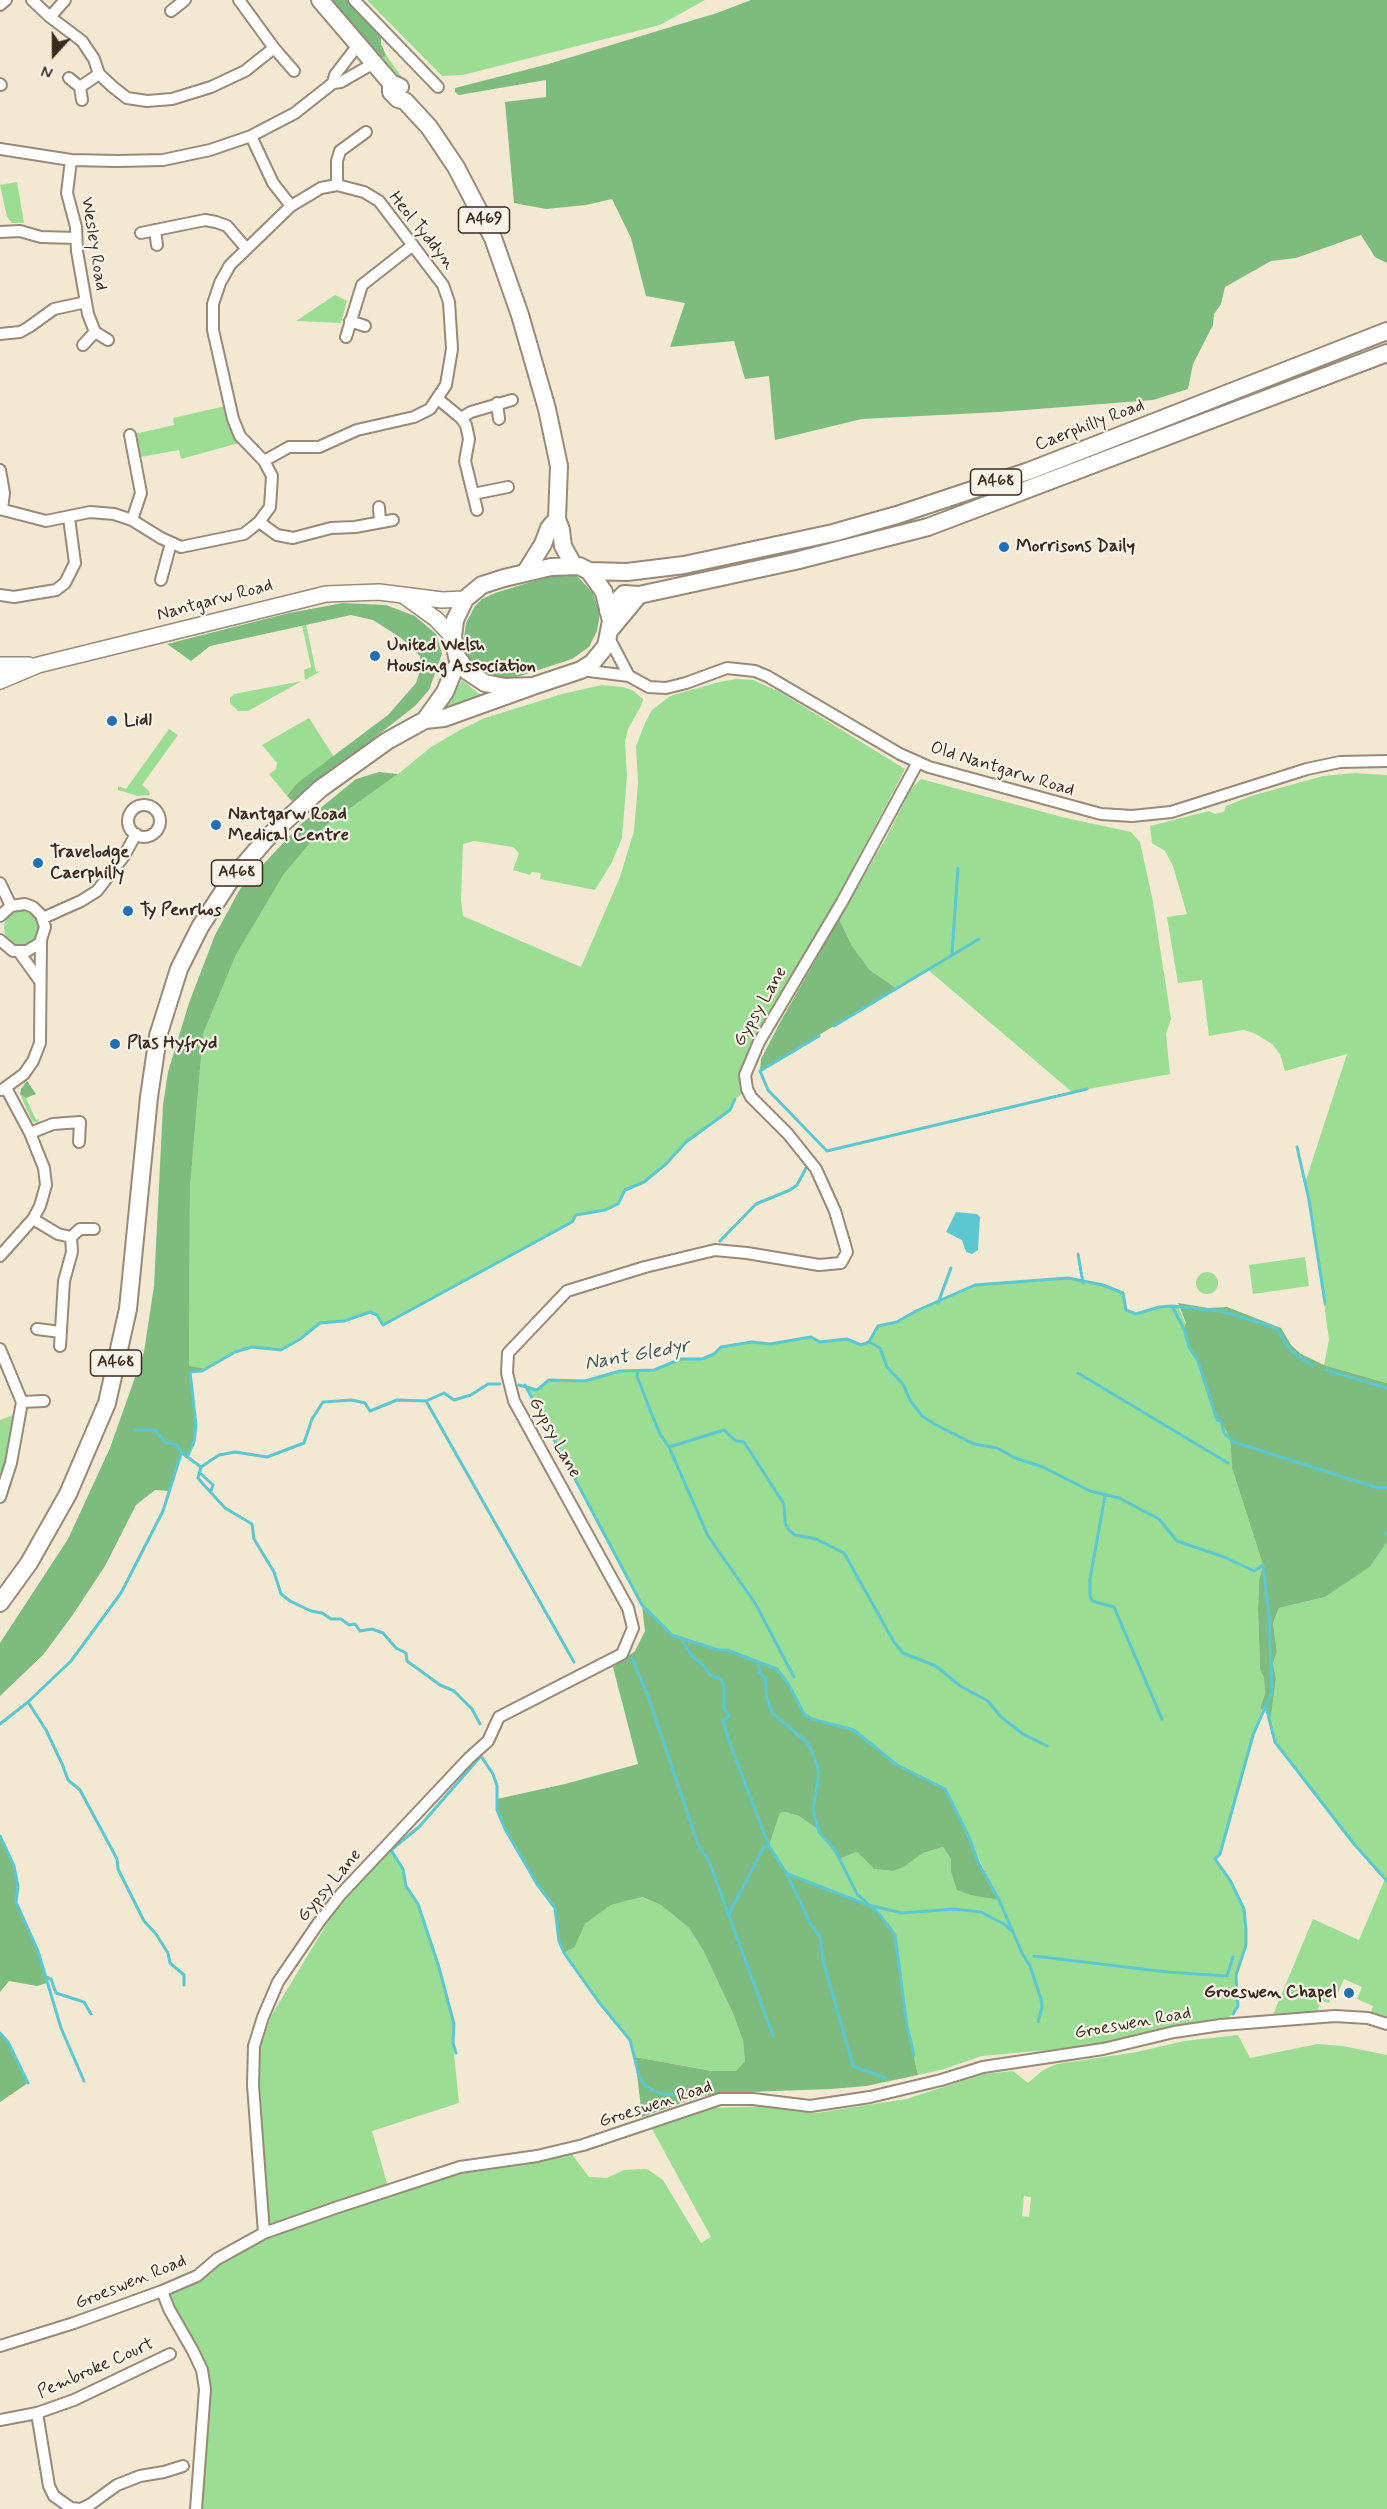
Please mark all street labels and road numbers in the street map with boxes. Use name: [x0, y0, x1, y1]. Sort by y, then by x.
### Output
street label: Heol Tyddyn: [383, 188, 459, 274]
street label: Wesley Road: [75, 196, 111, 292]
road number: A469: [458, 207, 510, 233]
street label: Caerphilly Road: [1032, 395, 1148, 457]
road number: A468: [970, 469, 1022, 495]
street label: Nantgarw Road: [155, 575, 275, 627]
street label: Old Nantgarw Road: [927, 738, 1077, 802]
road number: A468: [212, 860, 262, 886]
street label: Gypsy Lane: [729, 963, 793, 1051]
road number: A468: [90, 1350, 142, 1376]
street label: Gypsy Lane: [523, 1394, 585, 1482]
street label: Gypsy Lane: [293, 1845, 367, 1927]
street label: Groeswen Road: [1073, 2003, 1193, 2045]
street label: Groeswen Road: [597, 2077, 715, 2133]
street label: Groeswen Road: [72, 2251, 190, 2315]
street label: Pembroke Court: [35, 2334, 157, 2404]

